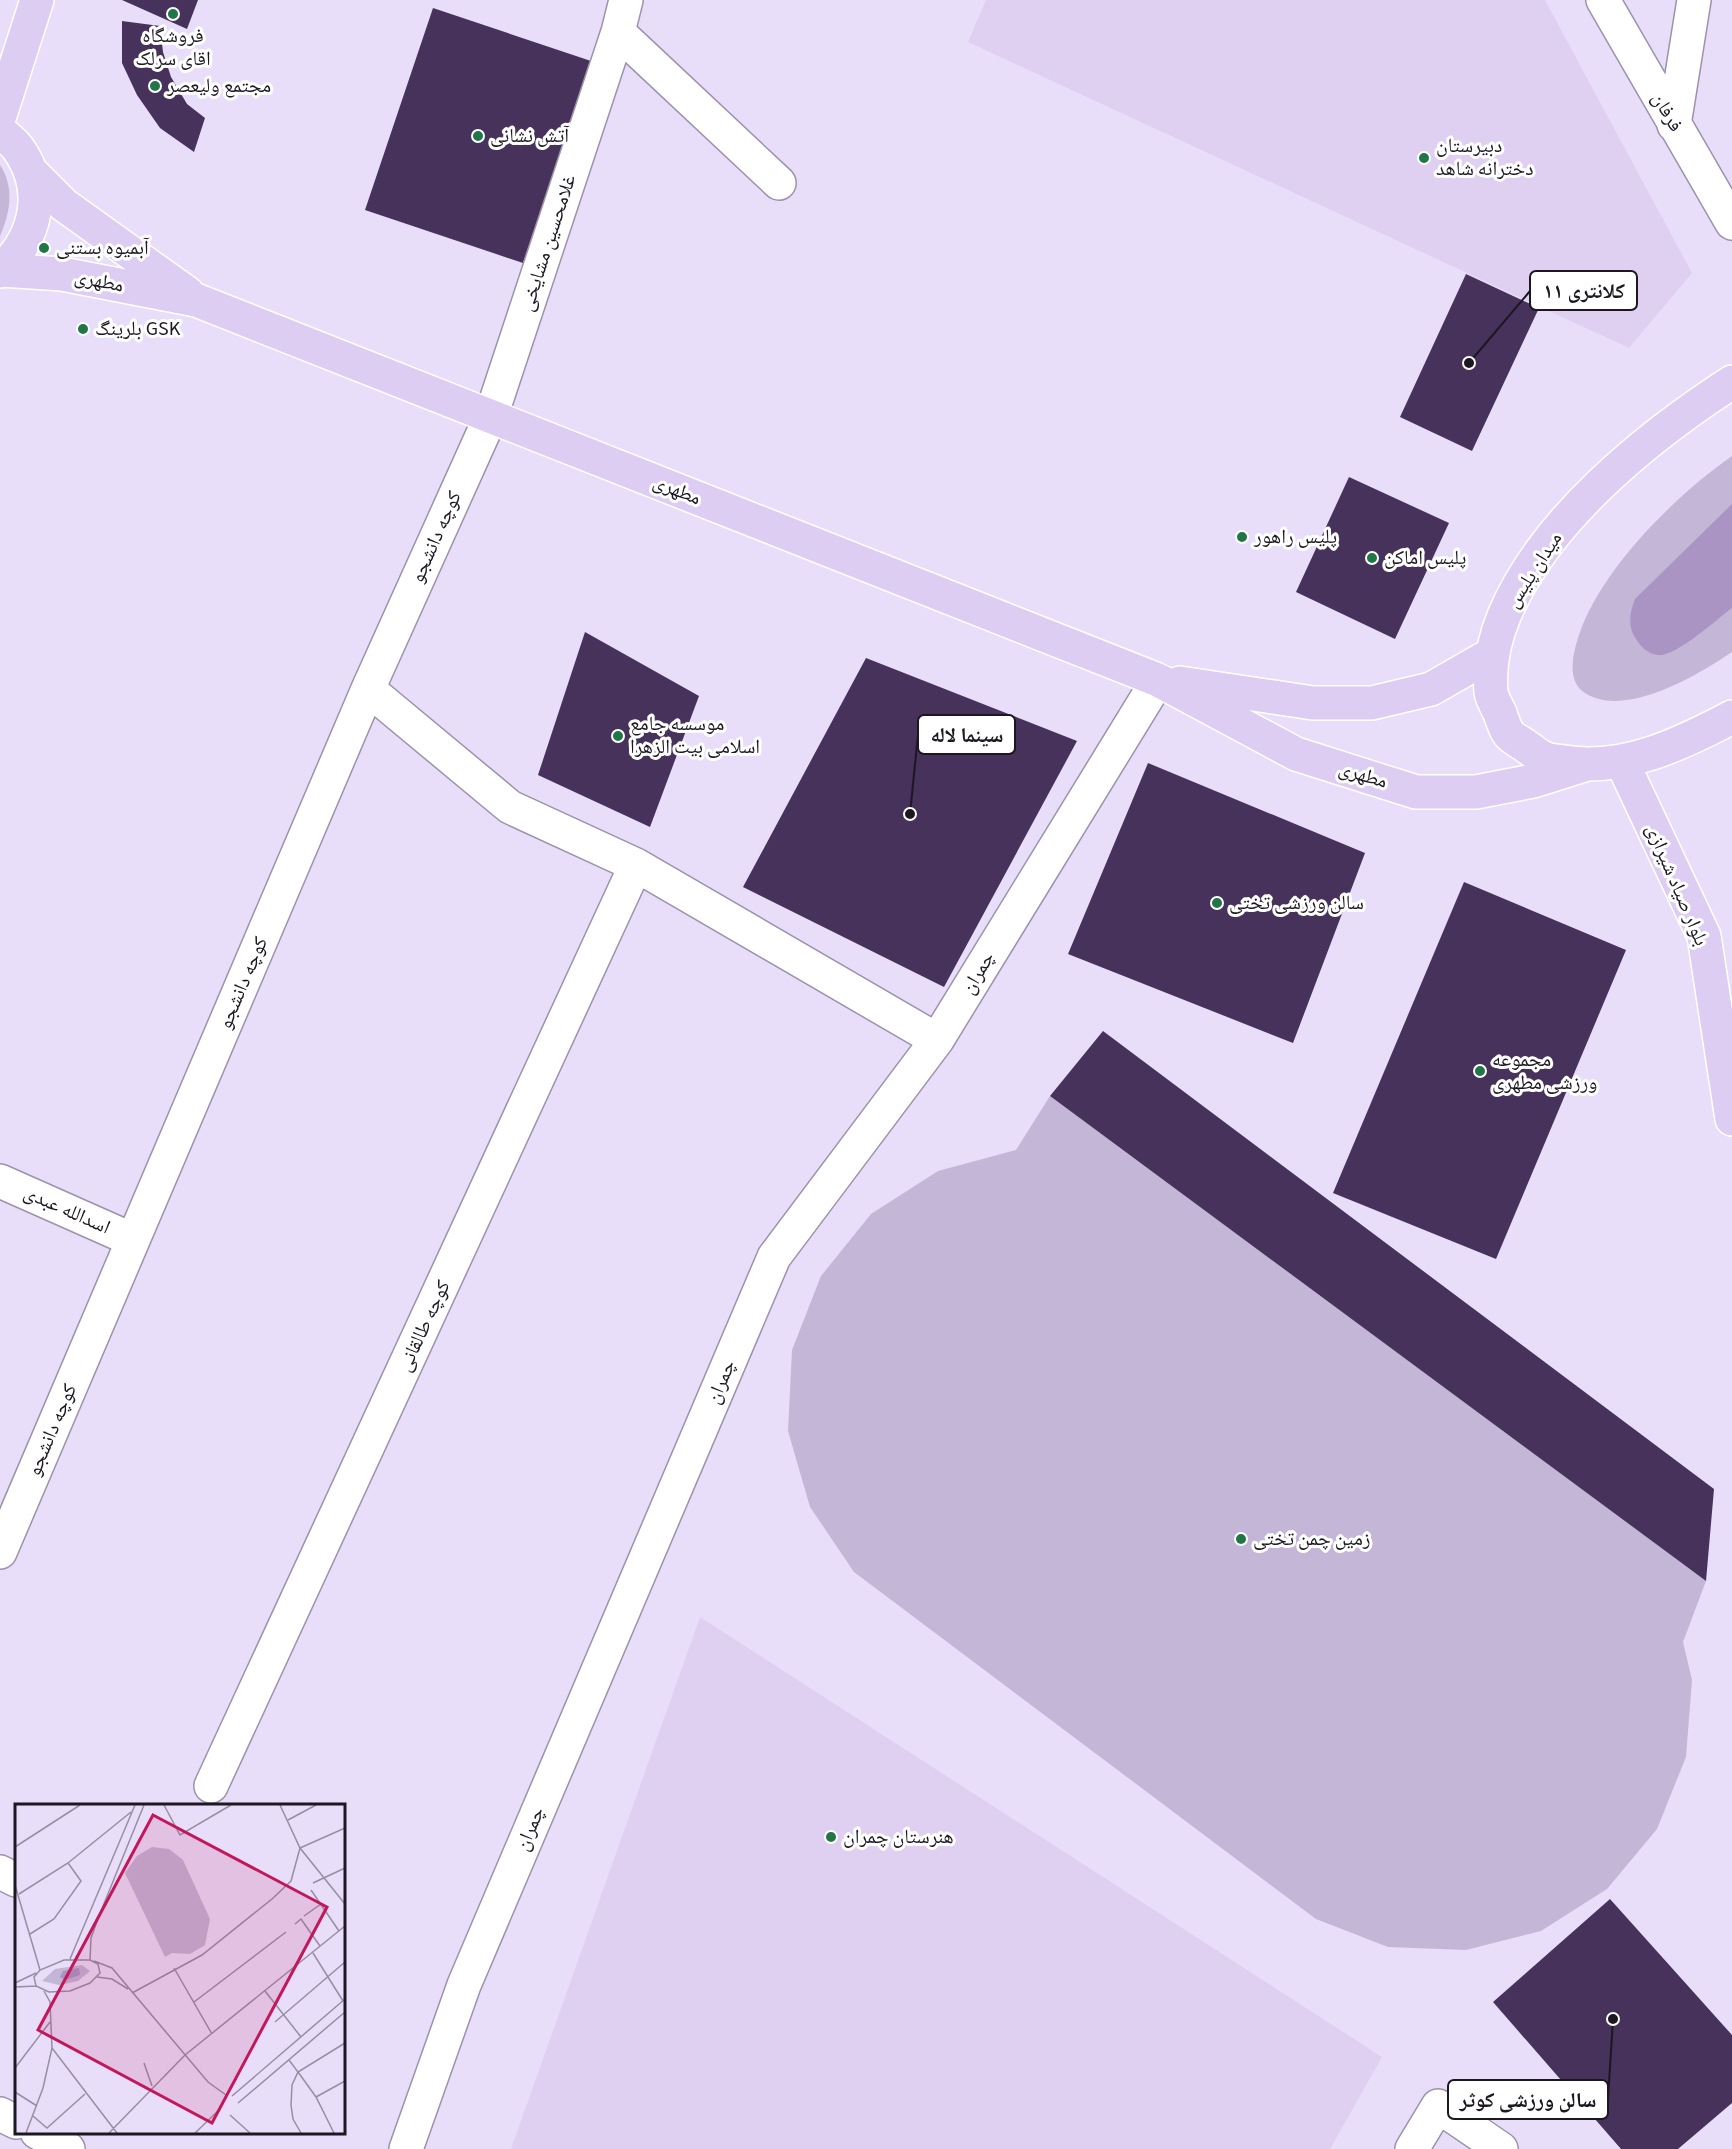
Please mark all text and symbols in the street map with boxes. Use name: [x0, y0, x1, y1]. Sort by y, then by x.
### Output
marker: فروشگاه اقای سرلک: [166, 7, 180, 21]
place label: فروشگاه اقای سرلک: [135, 22, 211, 73]
place label: مجتمع ولیعصر: [166, 72, 271, 100]
marker: مجتمع ولیعصر: [148, 79, 162, 93]
street label: فرفان: [1644, 87, 1690, 137]
place label: آتش نشانی: [490, 122, 570, 150]
marker: آتش نشانی: [471, 129, 485, 143]
place label: دبیرستان دخترانه شاهد: [1436, 132, 1533, 183]
marker: دبیرستان دخترانه شاهد: [1417, 151, 1431, 165]
street label: غلامحسین مشایخی: [513, 171, 583, 315]
place label: آبمیوه بستنی: [56, 234, 150, 262]
marker: آبمیوه بستنی: [37, 241, 51, 255]
street label: مطهری: [72, 263, 126, 299]
callout: کلانتری ۱۱: [1530, 271, 1637, 310]
text: کلانتری ۱۱: [1543, 276, 1625, 306]
place label: بلرینگ GSK: [95, 315, 181, 343]
marker: بلرینگ GSK: [76, 322, 90, 336]
street label: مطهری: [649, 468, 705, 512]
street label: کوچه دانشجو: [403, 487, 469, 587]
place label: پلیس راهور: [1253, 523, 1337, 551]
street label: میدان پلیس: [1499, 526, 1569, 614]
marker: پلیس راهور: [1235, 530, 1249, 544]
place label: پلیس اماکن: [1384, 544, 1466, 572]
marker: پلیس اماکن: [1365, 551, 1379, 565]
place label: موسسه جامع اسلامی بیت الزهرا: [630, 710, 760, 761]
callout: سینما لاله: [918, 715, 1015, 754]
text: سینما لاله: [930, 720, 1004, 750]
marker: موسسه جامع اسلامی بیت الزهرا: [611, 729, 625, 743]
street label: مطهری: [1335, 754, 1391, 796]
street label: بلوار صیاد شیرازی: [1639, 820, 1715, 950]
place label: سالن ورزشی تختی: [1229, 889, 1364, 917]
marker: سالن ورزشی تختی: [1210, 896, 1224, 910]
street label: کوچه دانشجو: [211, 932, 275, 1034]
street label: چمران: [954, 946, 1002, 1000]
place label: مجموعه ورزشی مطهری: [1492, 1046, 1597, 1097]
marker: مجموعه ورزشی مطهری: [1473, 1064, 1487, 1078]
street label: اسدالله عبدی: [19, 1178, 115, 1242]
street label: کوچه طالقانی: [391, 1276, 457, 1376]
street label: چمران: [699, 1355, 743, 1408]
street label: کوچه دانشجو: [20, 1379, 84, 1481]
place label: زمین چمن تختی: [1253, 1525, 1371, 1553]
marker: زمین چمن تختی: [1234, 1532, 1248, 1546]
street label: چمران: [508, 1802, 552, 1855]
inset map: [15, 1804, 345, 2134]
place label: هنرستان چمران: [843, 1823, 954, 1851]
marker: هنرستان چمران: [824, 1830, 838, 1844]
callout: سالن ورزشی کوثر: [1448, 2080, 1608, 2119]
text: سالن ورزشی کوثر: [1459, 2085, 1596, 2115]

